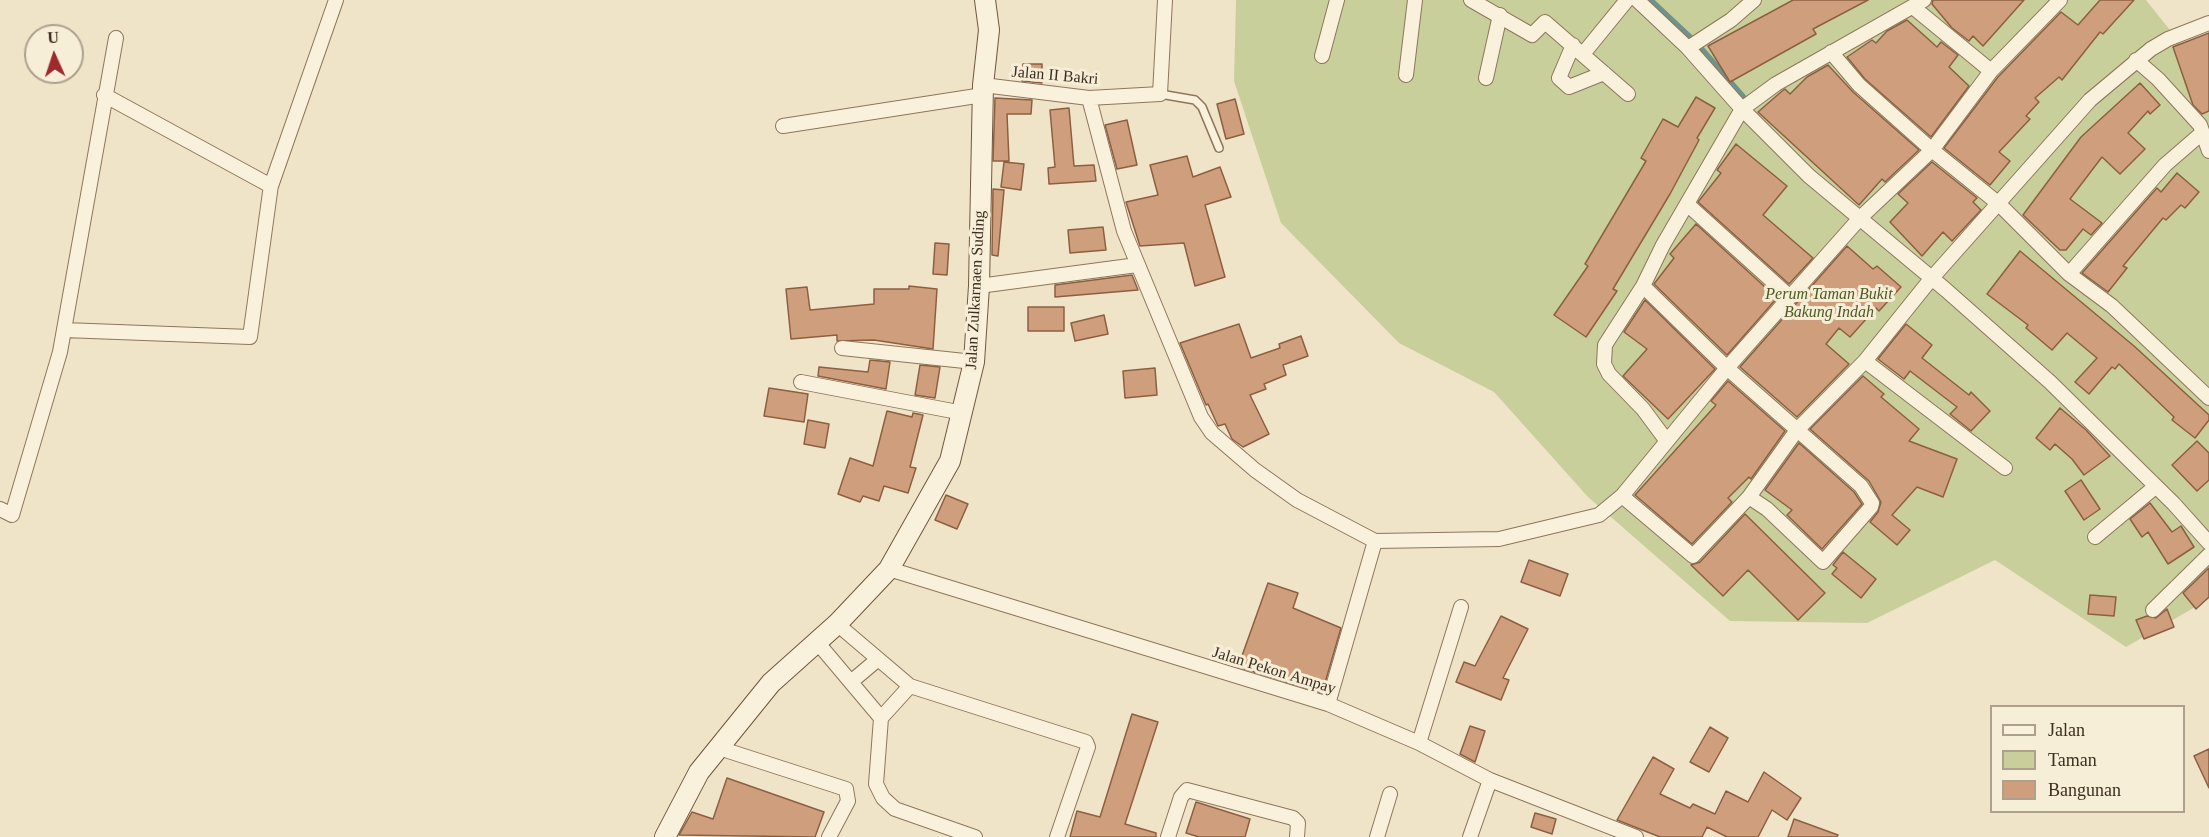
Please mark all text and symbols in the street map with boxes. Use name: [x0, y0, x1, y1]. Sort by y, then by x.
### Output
north arrow: [24, 24, 84, 84]
text: U: [47, 29, 59, 46]
street label: Jalan II Bakri: [1011, 63, 1099, 89]
street label: Jalan Zulkarnaen Suding: [962, 210, 990, 370]
park label: Perum Taman Bukit Bakung Indah: [1765, 285, 1893, 323]
street label: Jalan Pekon Ampay: [1210, 643, 1338, 699]
legend: [1990, 705, 2185, 813]
text: Jalan: [2048, 720, 2085, 740]
text: Taman: [2048, 750, 2097, 770]
text: Bangunan: [2048, 780, 2121, 800]

